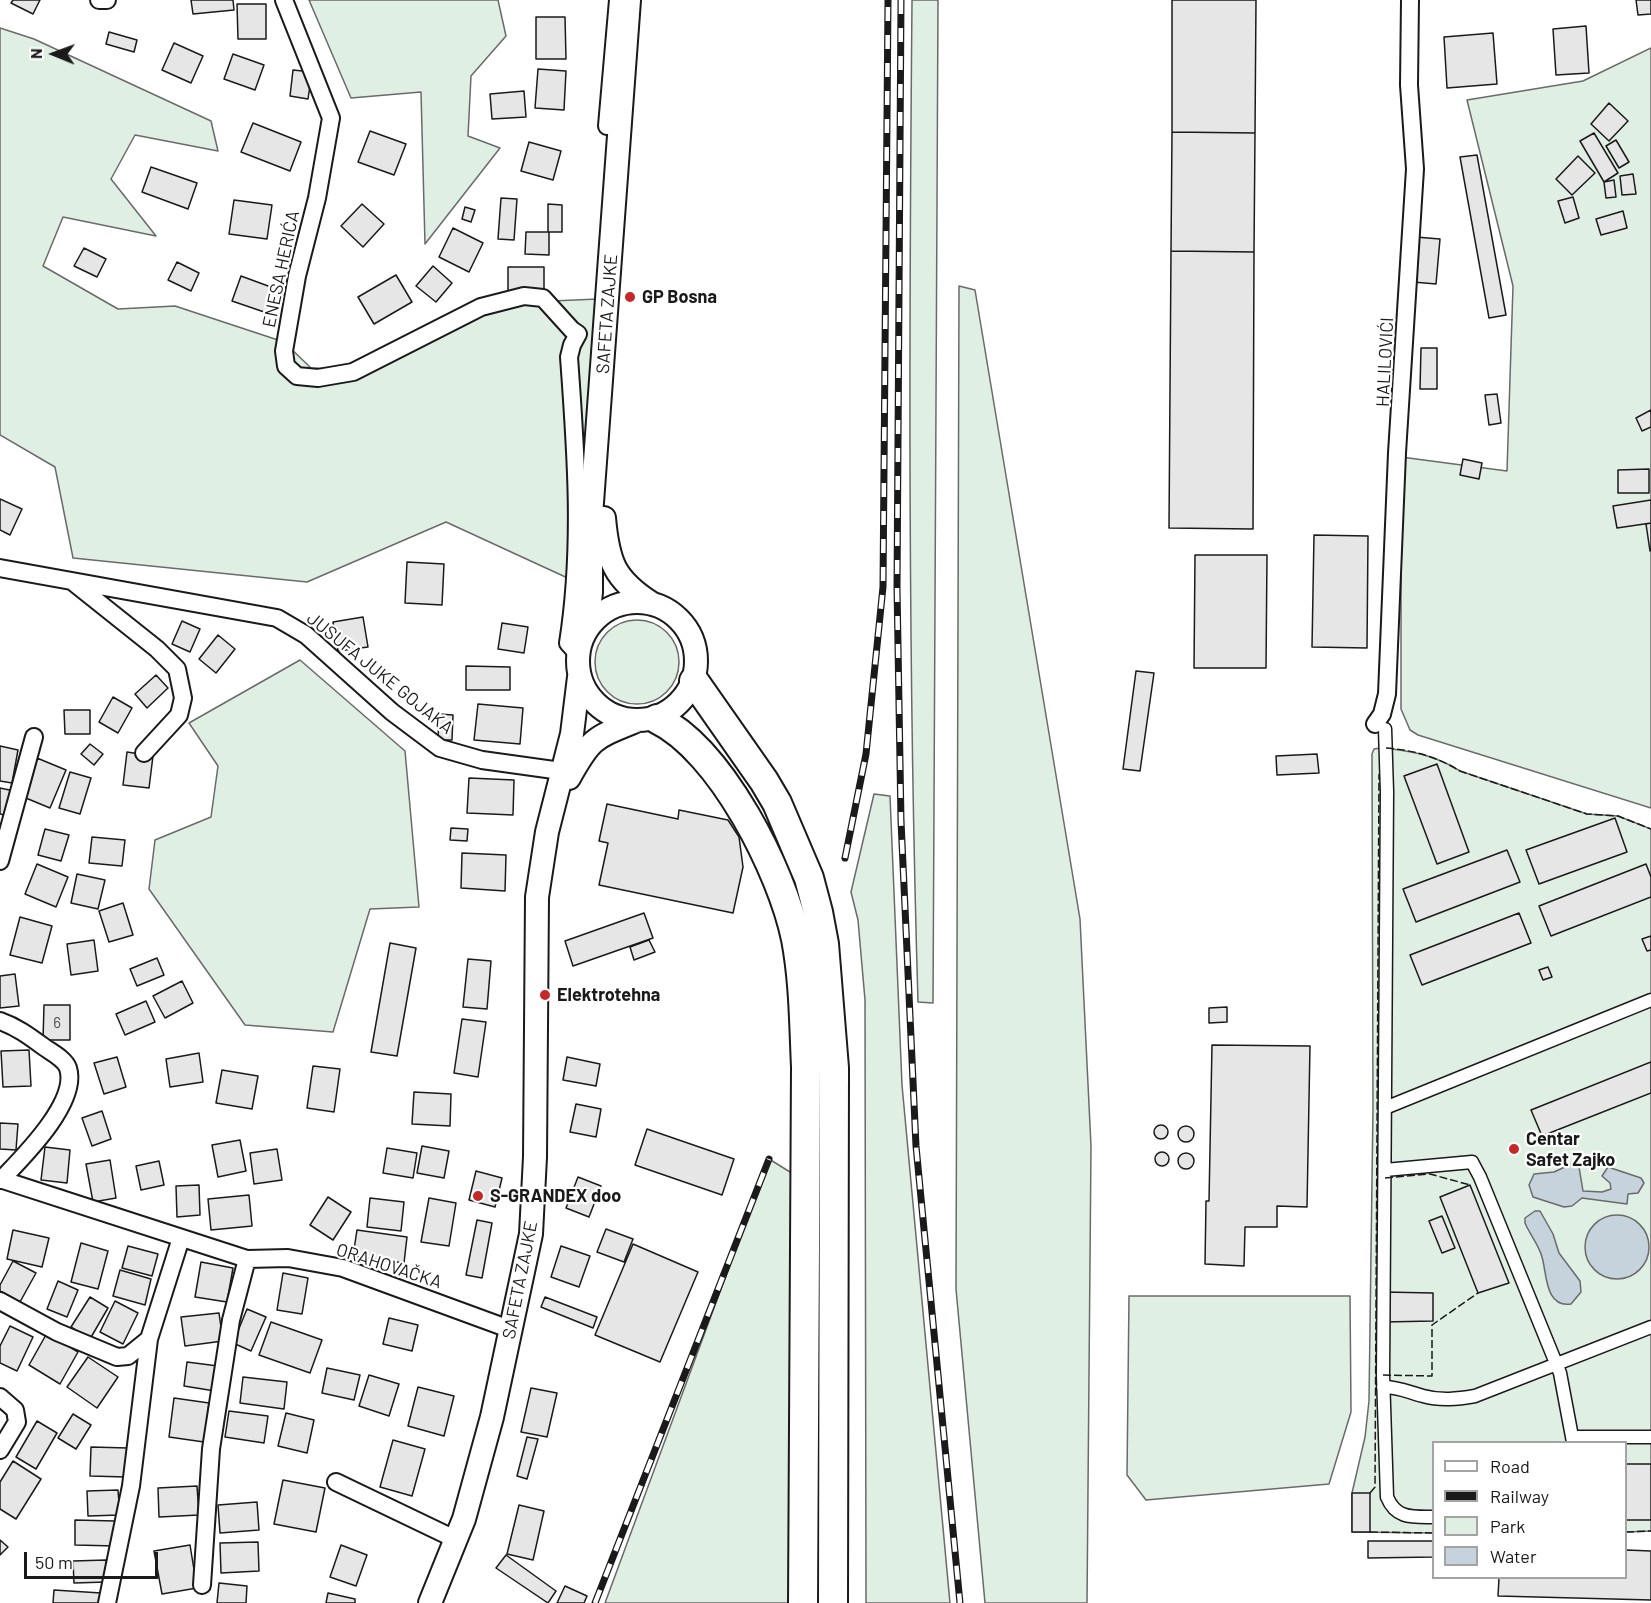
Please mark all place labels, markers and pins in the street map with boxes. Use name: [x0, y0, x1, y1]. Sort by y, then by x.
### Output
place label: GP Bosna: [642, 286, 717, 308]
marker: GP Bosna: [623, 290, 637, 304]
place label: Elektrotehna: [557, 984, 660, 1006]
marker: Elektrotehna: [538, 988, 552, 1002]
place label: Centar Safet Zajko: [1526, 1128, 1615, 1170]
marker: Centar Safet Zajko: [1507, 1142, 1521, 1156]
place label: S-GRANDEX doo: [490, 1185, 621, 1207]
marker: S-GRANDEX doo: [471, 1189, 485, 1203]

